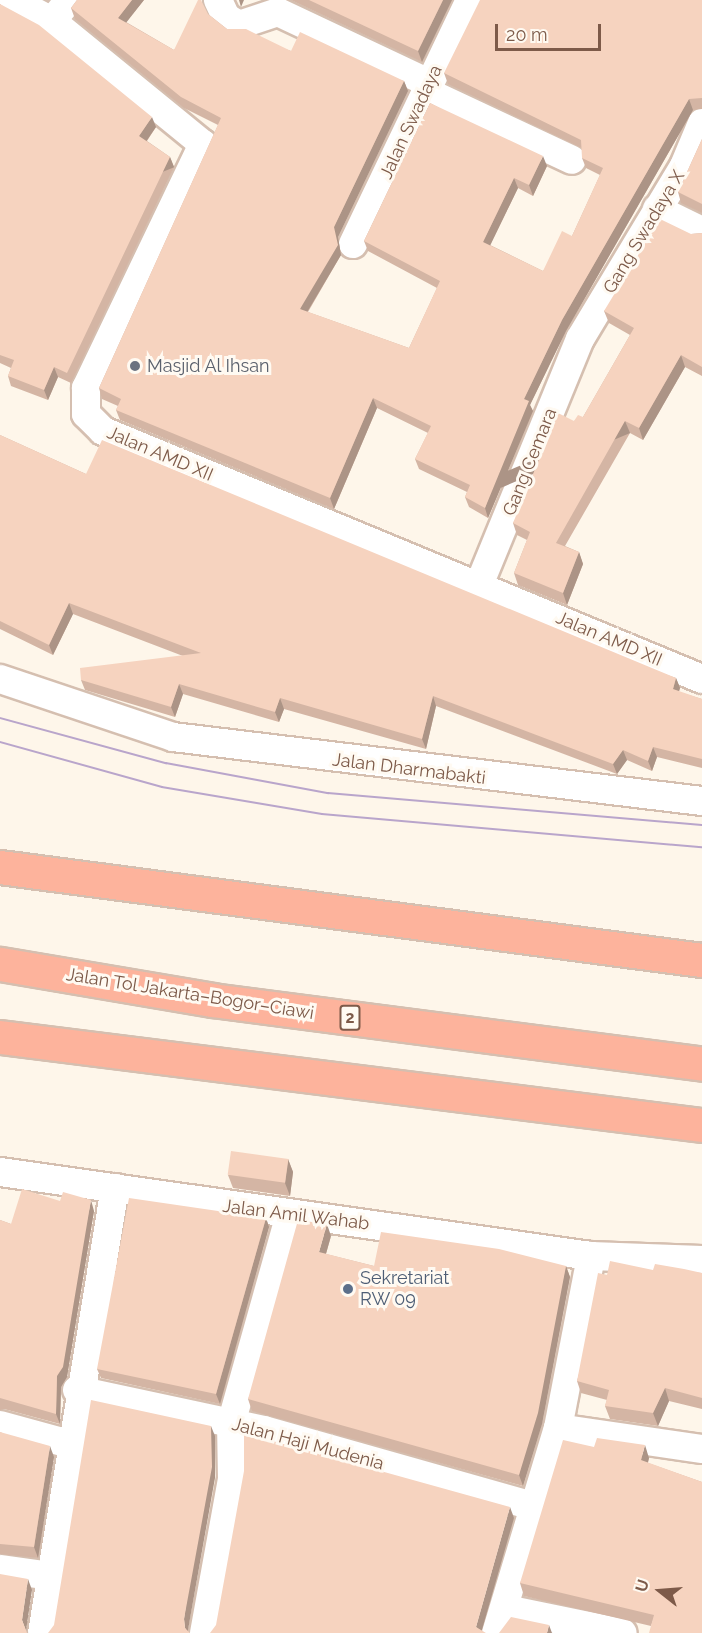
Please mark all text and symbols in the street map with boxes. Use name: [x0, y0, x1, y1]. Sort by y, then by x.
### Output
scale bar: [498, 12, 604, 50]
text: 20 m: [506, 24, 548, 45]
street label: Jalan Swadaya: [375, 62, 447, 182]
street label: Gang Swadaya X: [599, 167, 689, 297]
place label: Masjid Al Ihsan: [147, 355, 271, 377]
marker: Masjid Al Ihsan: [128, 359, 142, 373]
street label: Gang Cemara: [499, 405, 561, 519]
street label: Jalan AMD XII: [103, 422, 217, 486]
street label: Jalan AMD XII: [552, 607, 666, 671]
street label: Jalan Dharmabakti: [331, 749, 487, 789]
street label: Jalan Tol Jakarta–Bogor–Ciawi: [64, 964, 316, 1024]
road number: 2: [338, 1005, 362, 1031]
street label: Jalan Amil Wahab: [221, 1195, 371, 1235]
place label: Sekretariat RW 09: [360, 1268, 449, 1310]
marker: Sekretariat RW 09: [341, 1282, 355, 1296]
street label: Jalan Haji Mudenia: [230, 1413, 386, 1475]
north arrow: [630, 1561, 690, 1621]
text: U: [631, 1577, 653, 1594]

